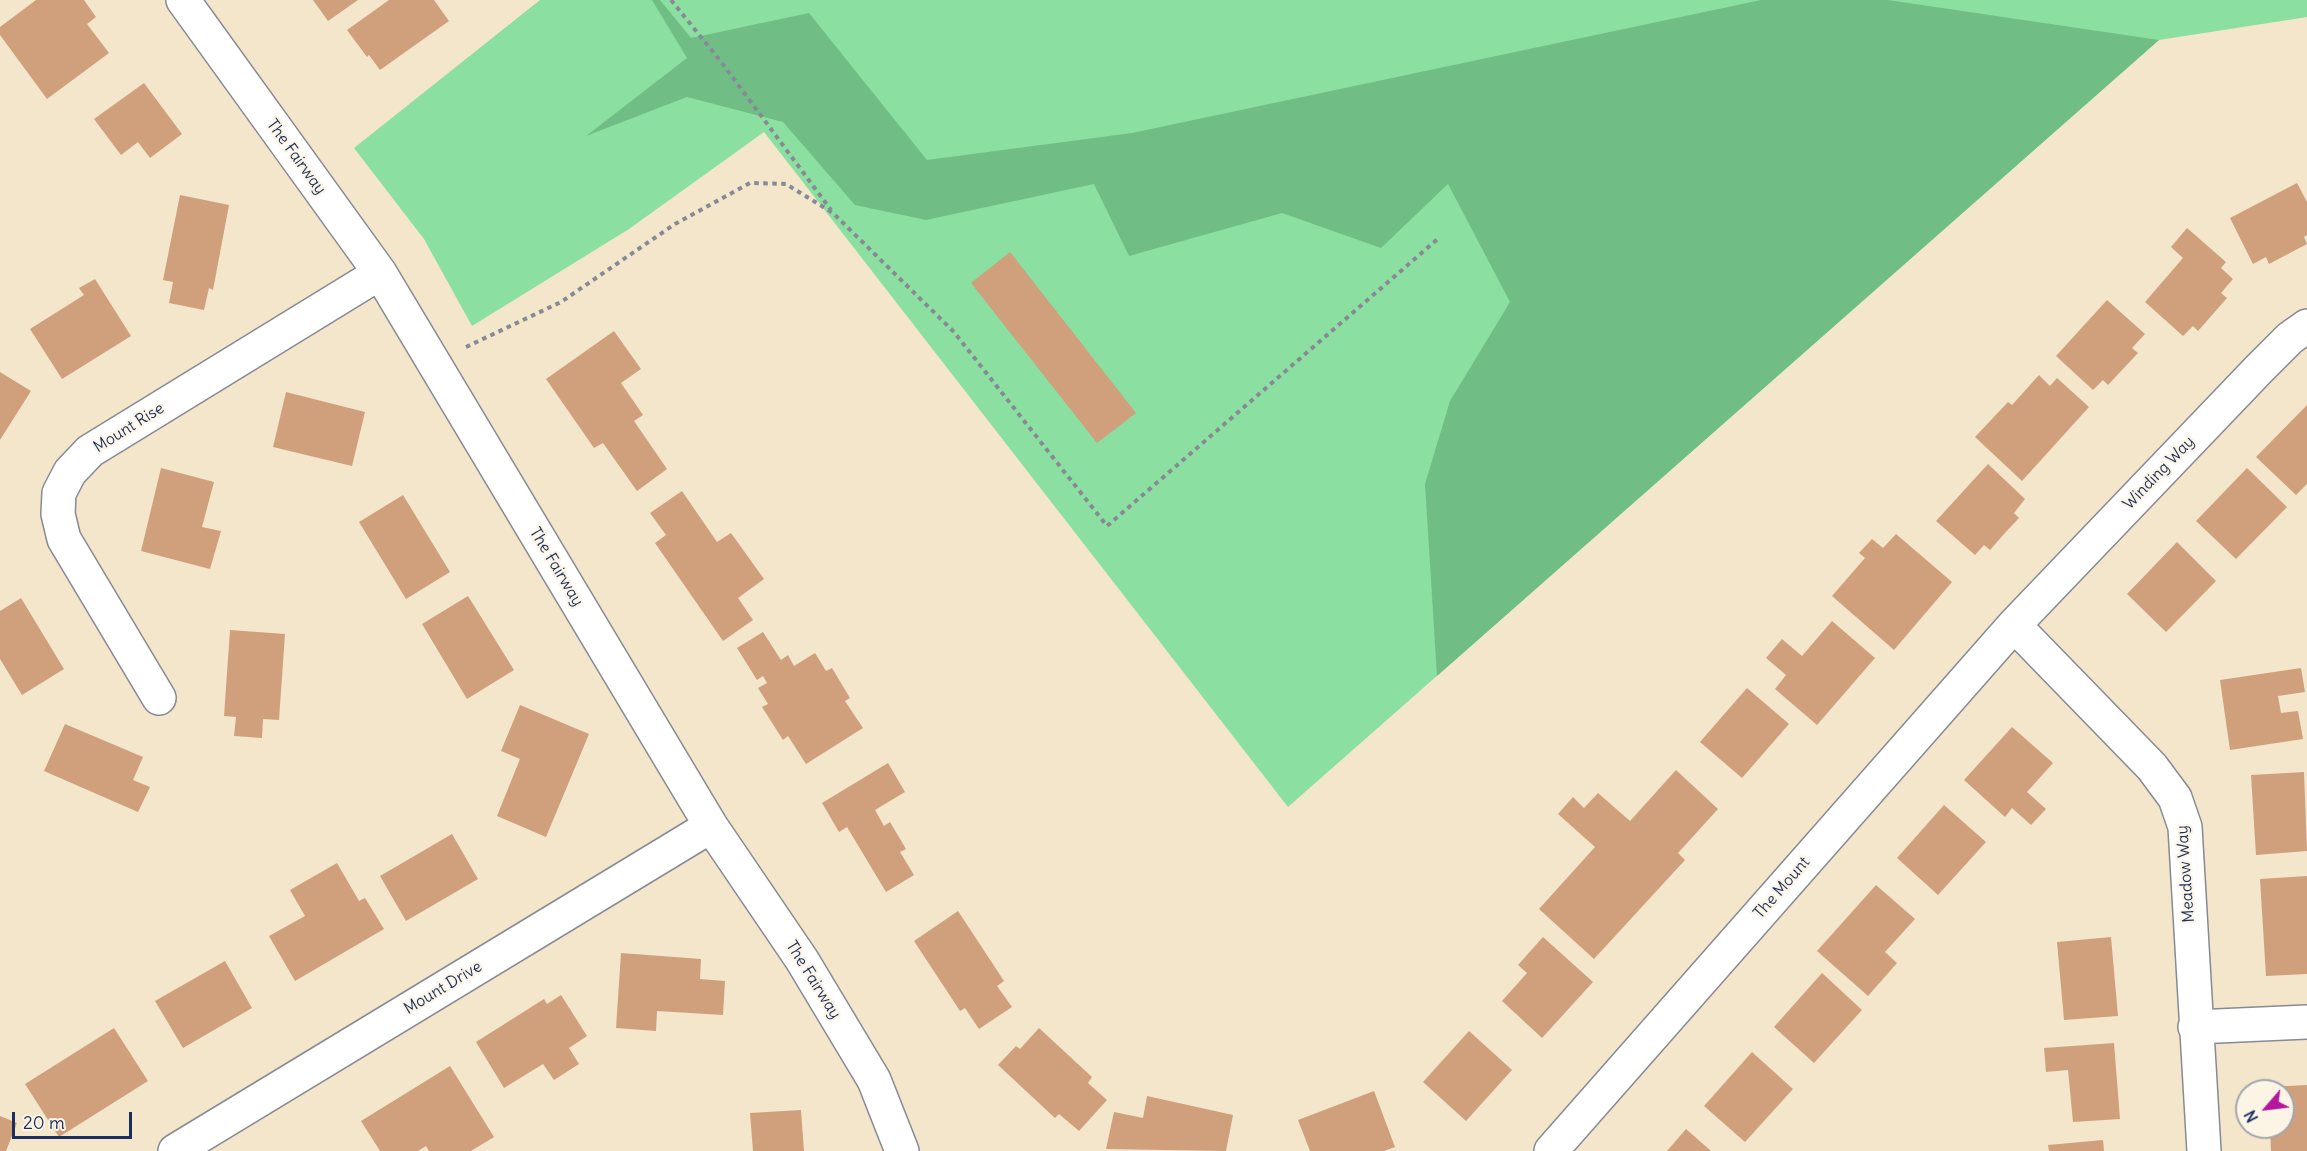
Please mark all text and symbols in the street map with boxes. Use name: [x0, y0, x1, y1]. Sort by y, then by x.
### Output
street label: The Fairway: [262, 116, 330, 198]
street label: Mount Rise: [90, 399, 168, 457]
street label: Winding Way: [2119, 432, 2199, 514]
street label: The Fairway: [525, 524, 587, 610]
street label: Meadow Way: [2173, 825, 2199, 923]
street label: The Mount: [1750, 853, 1814, 923]
street label: The Fairway: [781, 937, 845, 1023]
street label: Mount Drive: [401, 957, 485, 1019]
north arrow: [2235, 1079, 2295, 1139]
scale bar: [15, 1100, 135, 1138]
text: N: [2239, 1107, 2262, 1126]
text: 20 m: [23, 1111, 65, 1134]

